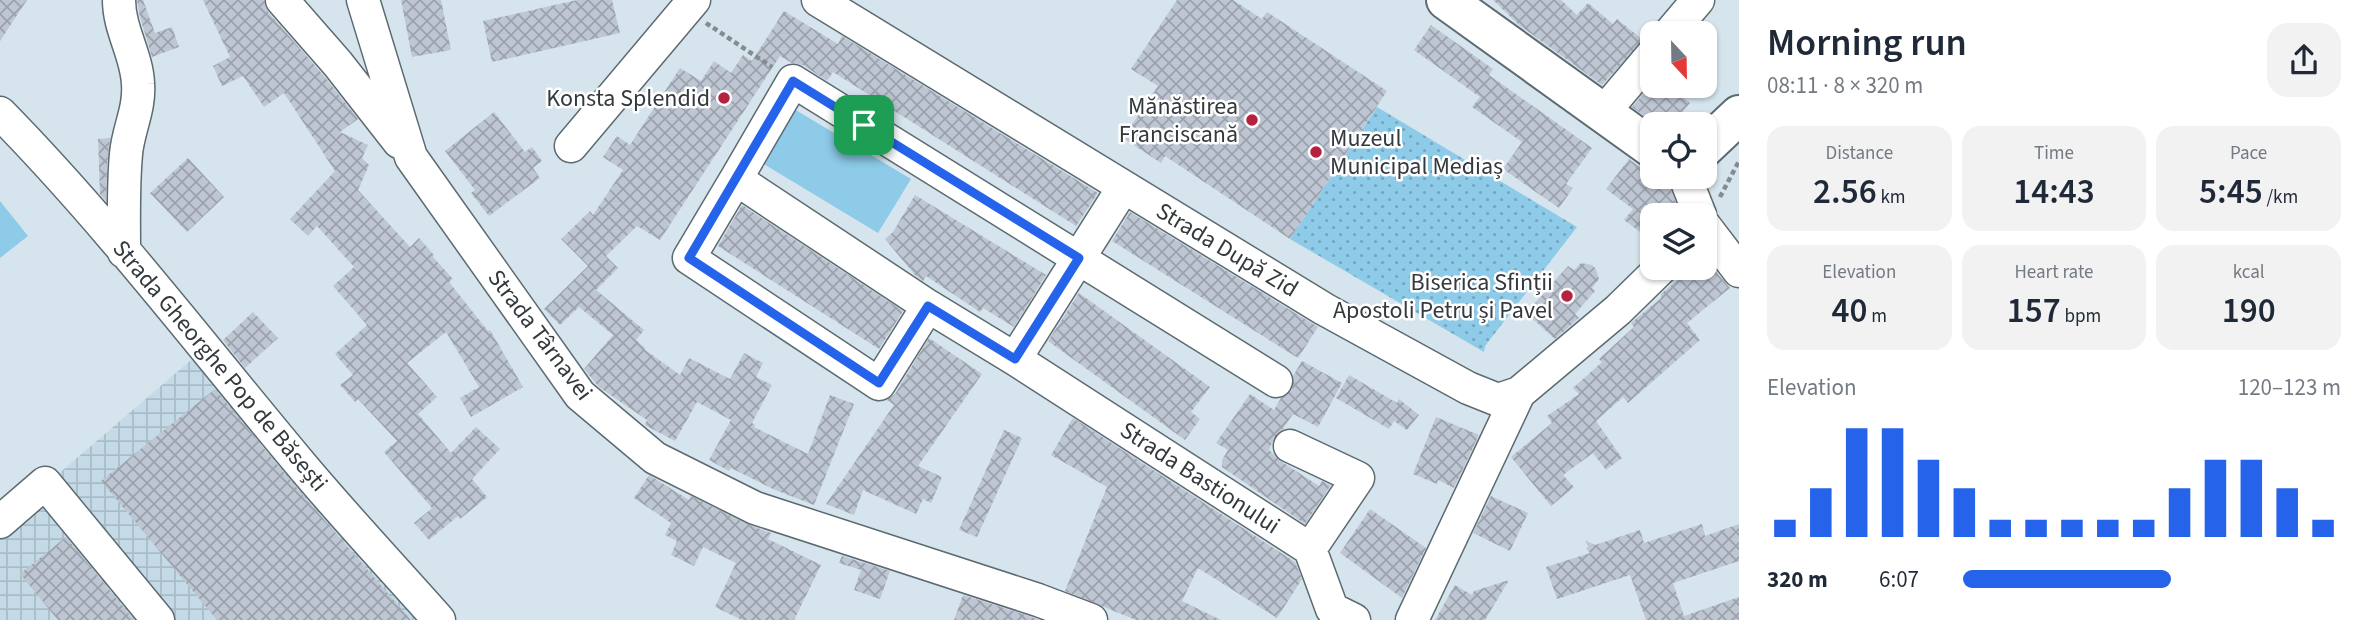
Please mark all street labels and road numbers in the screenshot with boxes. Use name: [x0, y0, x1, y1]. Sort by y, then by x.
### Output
street label: Strada După Zid: [1149, 194, 1305, 306]
street label: Strada Gheorghe Pop de Băsești: [104, 233, 336, 499]
street label: Strada Târnavei: [479, 262, 601, 408]
street label: Strada Bastionului: [1113, 413, 1287, 543]

